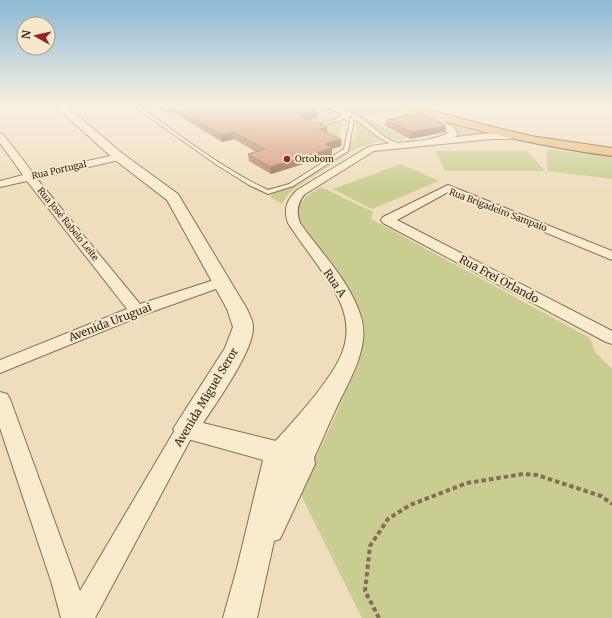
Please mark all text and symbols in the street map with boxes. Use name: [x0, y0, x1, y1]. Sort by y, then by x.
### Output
north arrow: [16, 16, 56, 56]
text: N: [19, 29, 34, 40]
place label: Ortobom: [295, 153, 334, 164]
marker: Ortobom: [282, 154, 292, 164]
street label: Rua Portugal: [30, 158, 88, 181]
street label: Rua José Rabelo Leite: [35, 185, 102, 263]
street label: Rua Brigadeiro Sampaio: [448, 186, 549, 233]
street label: Rua Frei Orlando: [457, 252, 542, 306]
street label: Rua A: [321, 266, 350, 300]
street label: Avenida Uruguai: [66, 300, 154, 345]
street label: Avenida Miguel Seror: [170, 345, 241, 450]

